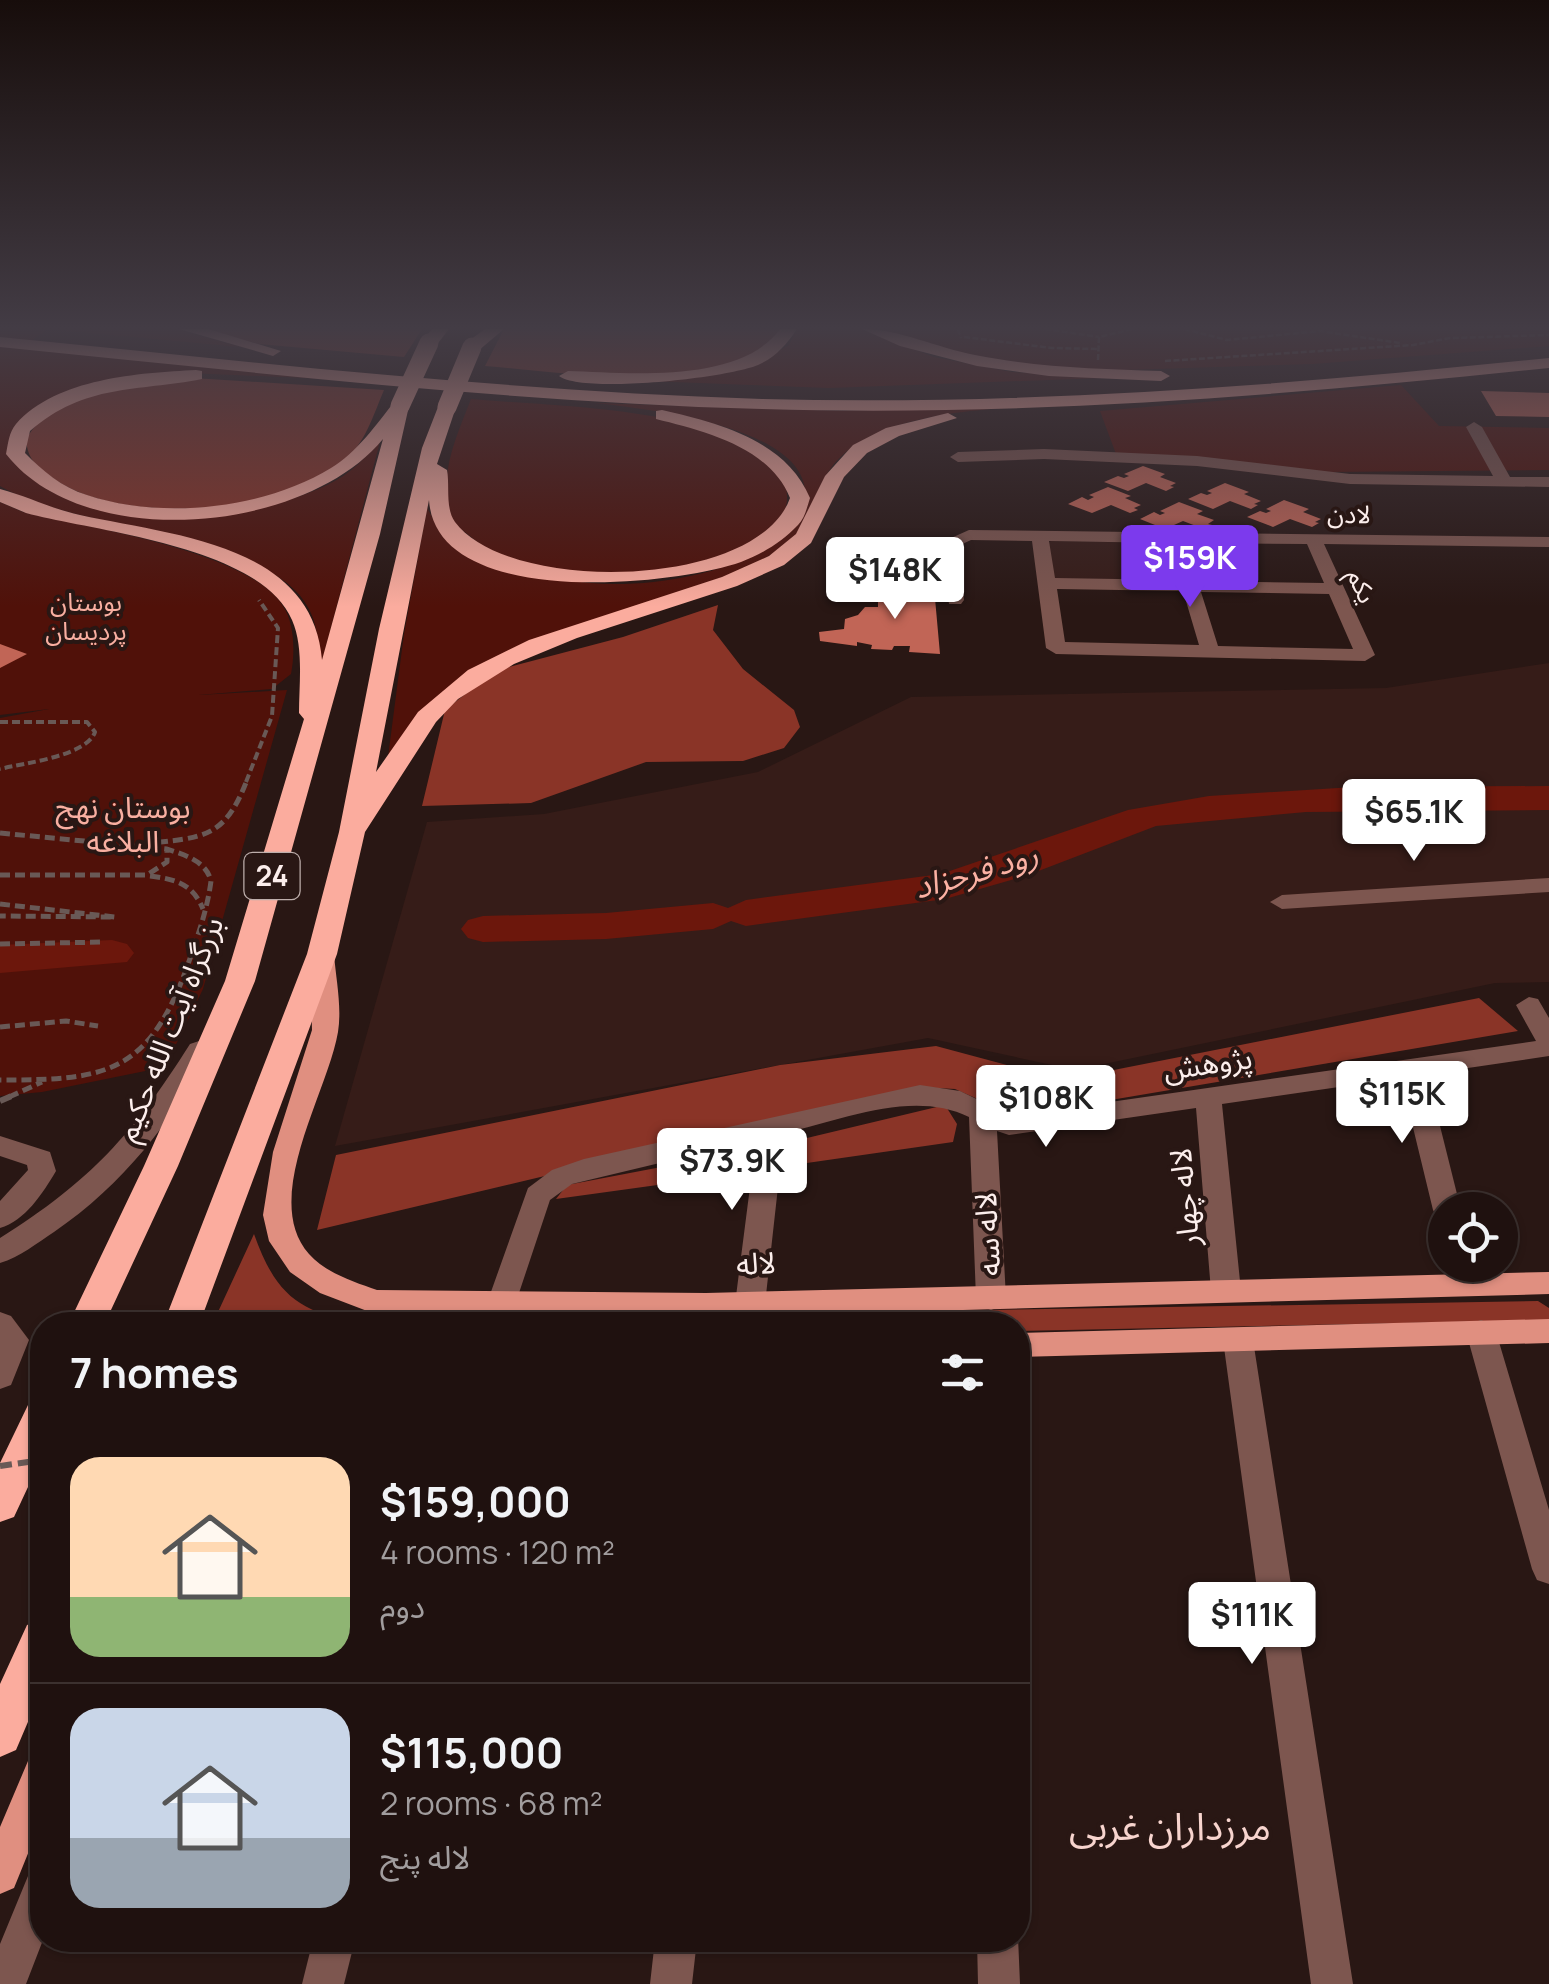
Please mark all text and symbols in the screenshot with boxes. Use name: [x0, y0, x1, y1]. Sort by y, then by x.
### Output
street label: لادن: [1327, 496, 1371, 531]
pin: $159K: [1120, 525, 1260, 610]
text: $159K: [1143, 535, 1237, 579]
pin: $148K: [825, 537, 965, 622]
text: $148K: [848, 547, 942, 591]
street label: یکم: [1337, 563, 1385, 610]
park label: بوستان پردیسان: [45, 584, 127, 648]
pin: $65.1K: [1333, 779, 1495, 864]
park label: بوستان نهج البلاغه: [56, 786, 190, 861]
text: $65.1K: [1364, 789, 1464, 833]
water label: رود فرحزاد: [909, 831, 1043, 909]
road number: 24: [244, 853, 300, 899]
street label: بزرگراه آیت الله حکیم: [105, 910, 236, 1148]
street label: پژوهش: [1161, 1036, 1255, 1089]
pin: $115K: [1332, 1061, 1472, 1146]
pin: $108K: [976, 1065, 1116, 1150]
text: $115K: [1358, 1071, 1446, 1115]
text: $108K: [998, 1075, 1094, 1119]
pin: $73.9K: [651, 1128, 813, 1213]
text: $73.9K: [679, 1138, 785, 1182]
street label: لاله چهار: [1159, 1146, 1208, 1249]
street label: لاله سه: [964, 1191, 1009, 1277]
map controls: [1428, 1192, 1518, 1282]
button: locate: [1428, 1192, 1518, 1282]
street label: لاله: [735, 1241, 777, 1284]
text: 7 homes: [70, 1343, 238, 1401]
icon: filters: [935, 1345, 990, 1400]
text: $159,000: [380, 1472, 571, 1530]
icon: home: [150, 1497, 270, 1617]
text: 4 rooms · 120 m²: [380, 1530, 615, 1574]
pin: $111K: [1182, 1582, 1322, 1667]
text: دوم: [380, 1584, 425, 1628]
text: $111K: [1211, 1592, 1293, 1636]
text: $115,000: [380, 1723, 563, 1781]
icon: home: [150, 1748, 270, 1868]
text: 2 rooms · 68 m²: [380, 1781, 602, 1825]
district label: مرزداران غربی: [1069, 1799, 1271, 1851]
text: لاله پنج: [380, 1835, 470, 1879]

